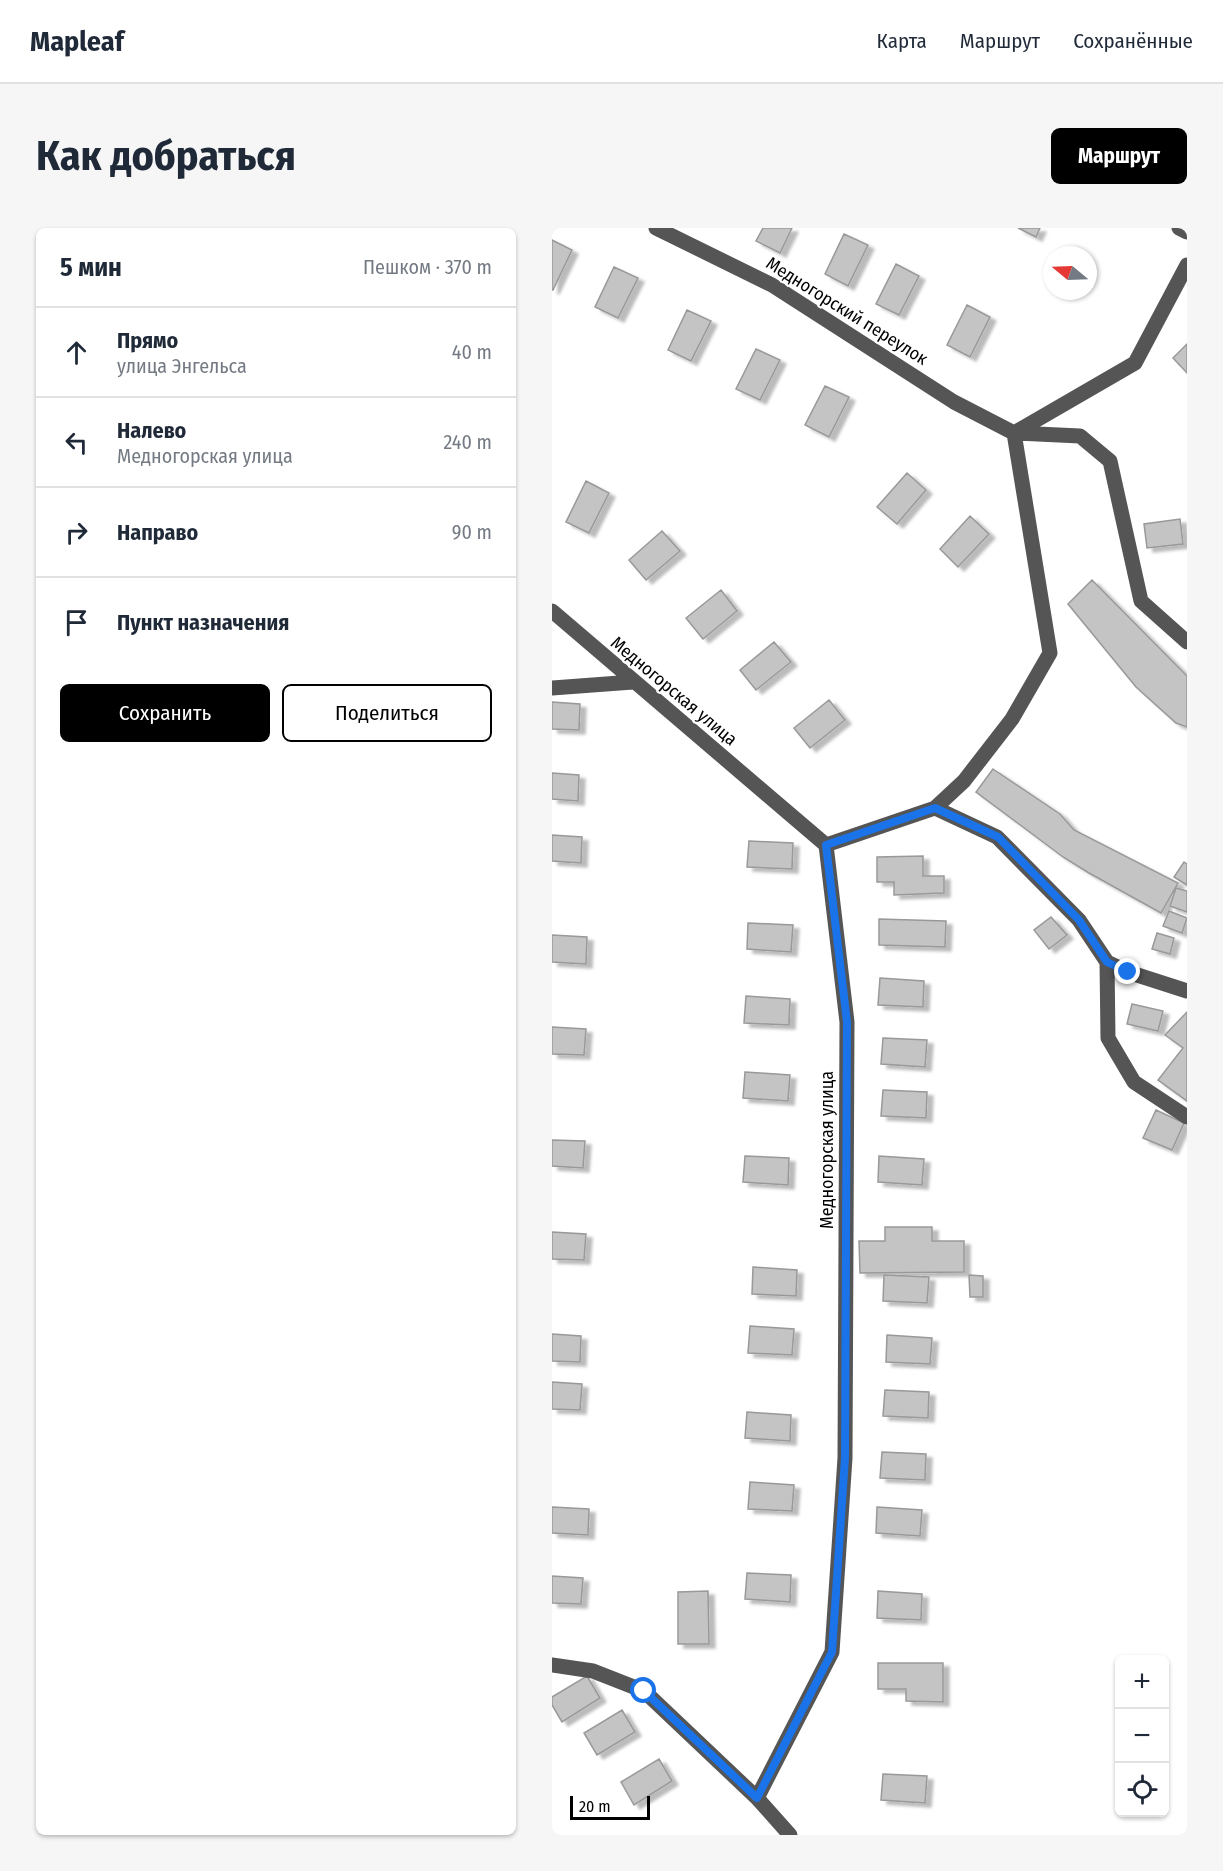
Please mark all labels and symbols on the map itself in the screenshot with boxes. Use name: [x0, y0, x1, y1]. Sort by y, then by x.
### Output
north arrow: [1043, 246, 1097, 300]
street label: Медногорский переулок: [762, 252, 932, 370]
street label: Медногорская улица: [606, 632, 742, 750]
route end: [1114, 958, 1140, 984]
street label: Медногорская улица: [816, 1071, 838, 1229]
route start: [630, 1677, 656, 1703]
scale bar: [570, 1793, 650, 1820]

